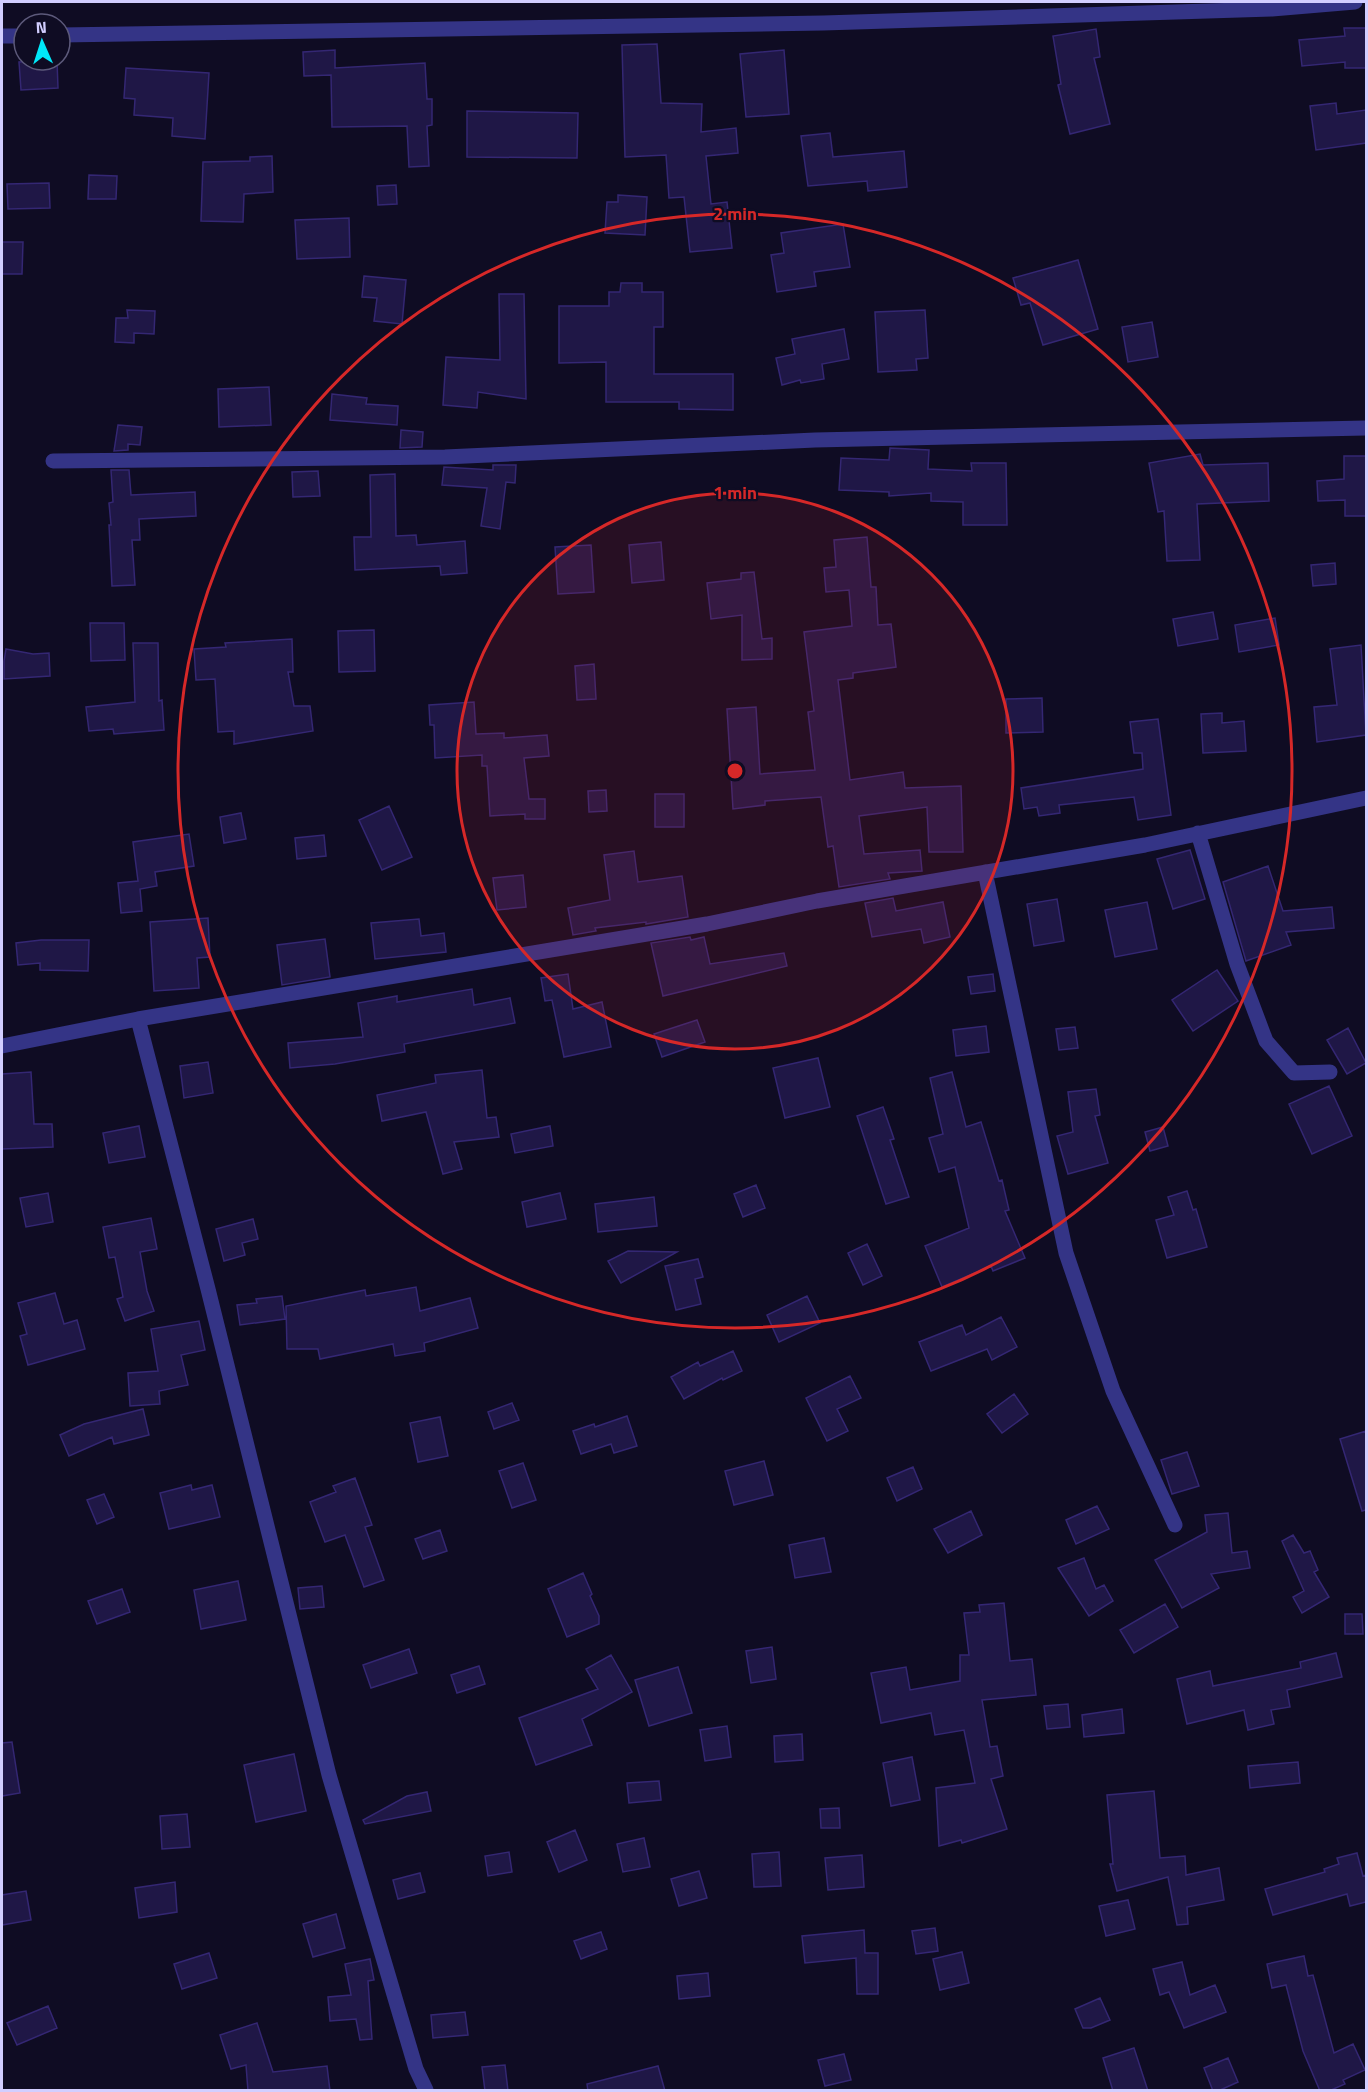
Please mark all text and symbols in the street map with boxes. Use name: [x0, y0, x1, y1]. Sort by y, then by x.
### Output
north arrow: [12, 12, 72, 72]
text: N: [35, 15, 47, 39]
text: 2 min: [713, 200, 757, 227]
text: 1 min: [713, 479, 757, 506]
centre of rings: [725, 761, 745, 781]

